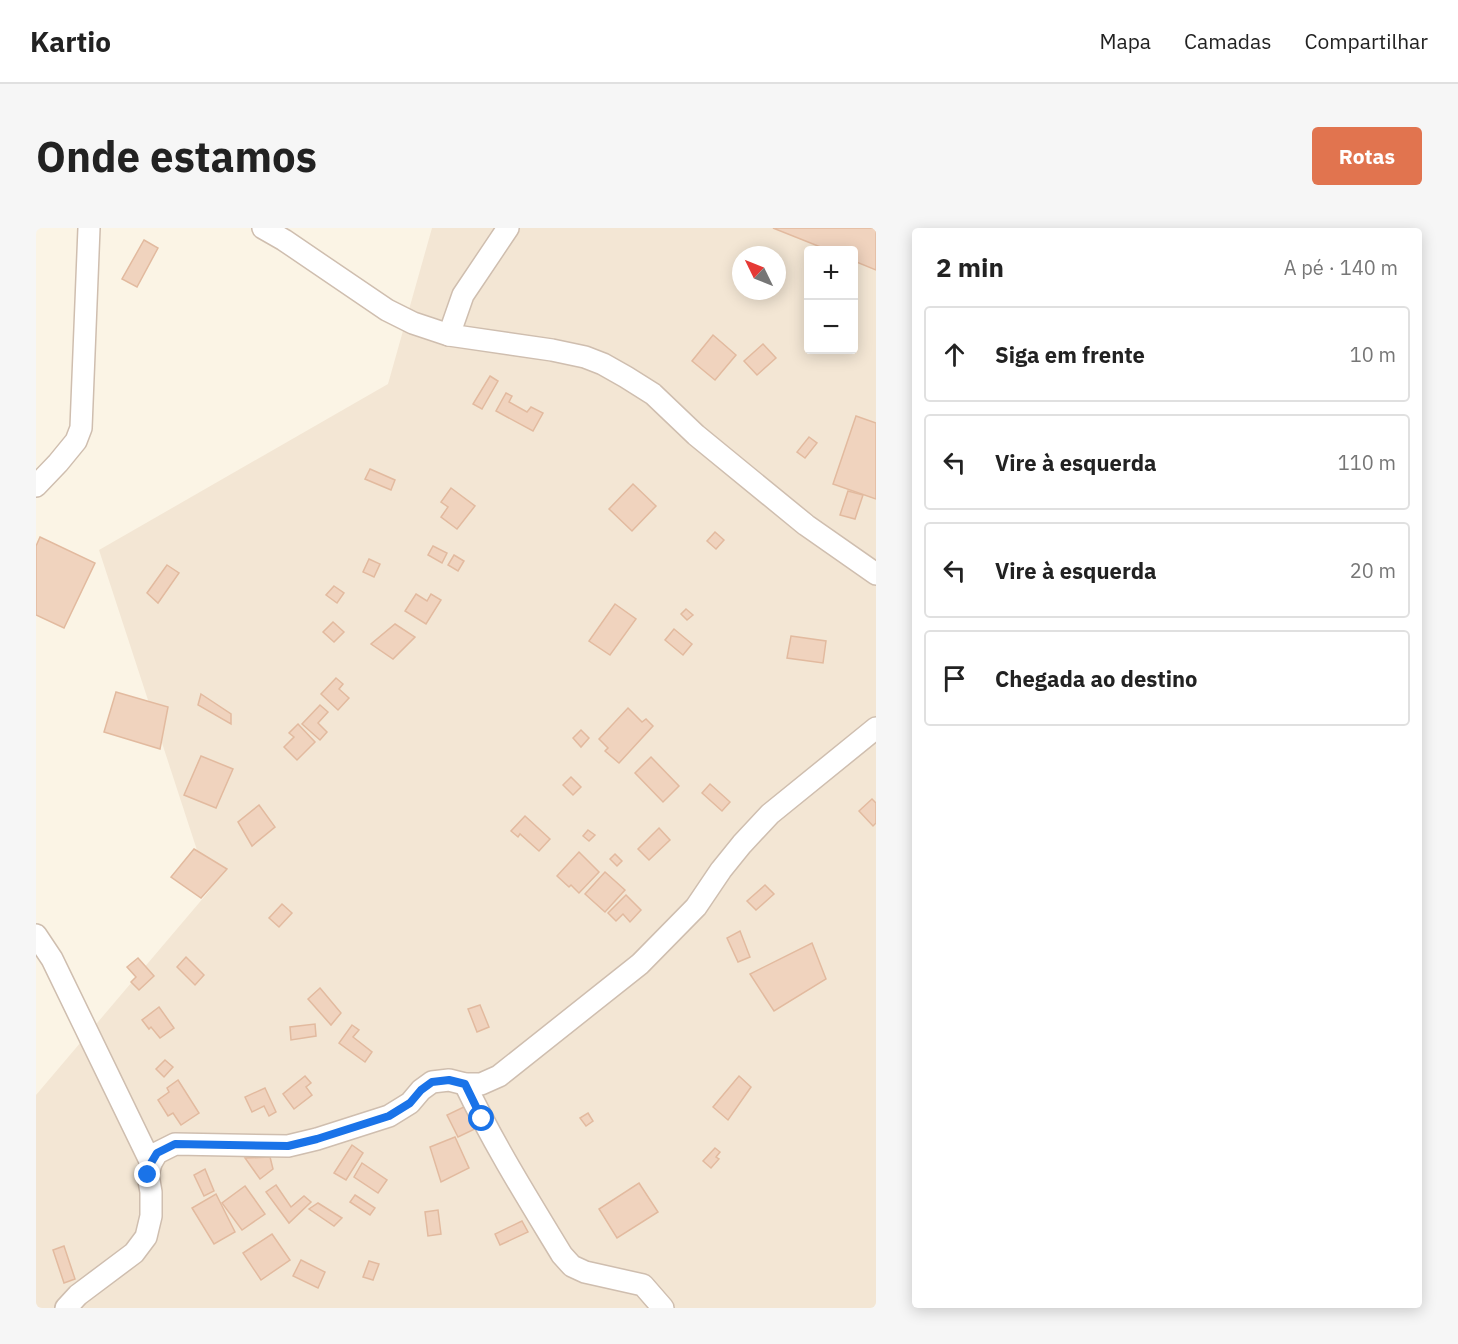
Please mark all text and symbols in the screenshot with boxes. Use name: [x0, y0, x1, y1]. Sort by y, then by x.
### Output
text: Kartio: [30, 23, 111, 60]
text: Mapa: [1099, 27, 1151, 55]
text: Camadas: [1184, 27, 1271, 55]
text: Compartilhar: [1304, 27, 1428, 55]
button: Rotas: [1312, 127, 1422, 185]
text: Onde estamos: [36, 129, 317, 184]
north arrow: [732, 246, 786, 300]
map controls: [804, 246, 858, 354]
button: +: [804, 246, 858, 300]
text: 2 min: [936, 250, 1004, 284]
text: A pé · 140 m: [1284, 254, 1398, 281]
button: −: [804, 300, 858, 354]
icon: ahead: [938, 338, 971, 371]
text: Siga em frente: [995, 340, 1145, 369]
text: 10 m: [1350, 341, 1396, 368]
icon: left: [938, 446, 971, 479]
text: Vire à esquerda: [995, 448, 1157, 477]
text: 110 m: [1338, 449, 1396, 476]
icon: left: [938, 554, 971, 587]
text: Vire à esquerda: [995, 556, 1157, 585]
text: 20 m: [1350, 557, 1396, 584]
icon: arrive: [938, 662, 971, 695]
text: Chegada ao destino: [995, 664, 1198, 693]
route start: [468, 1105, 494, 1131]
route end: [134, 1161, 160, 1187]

